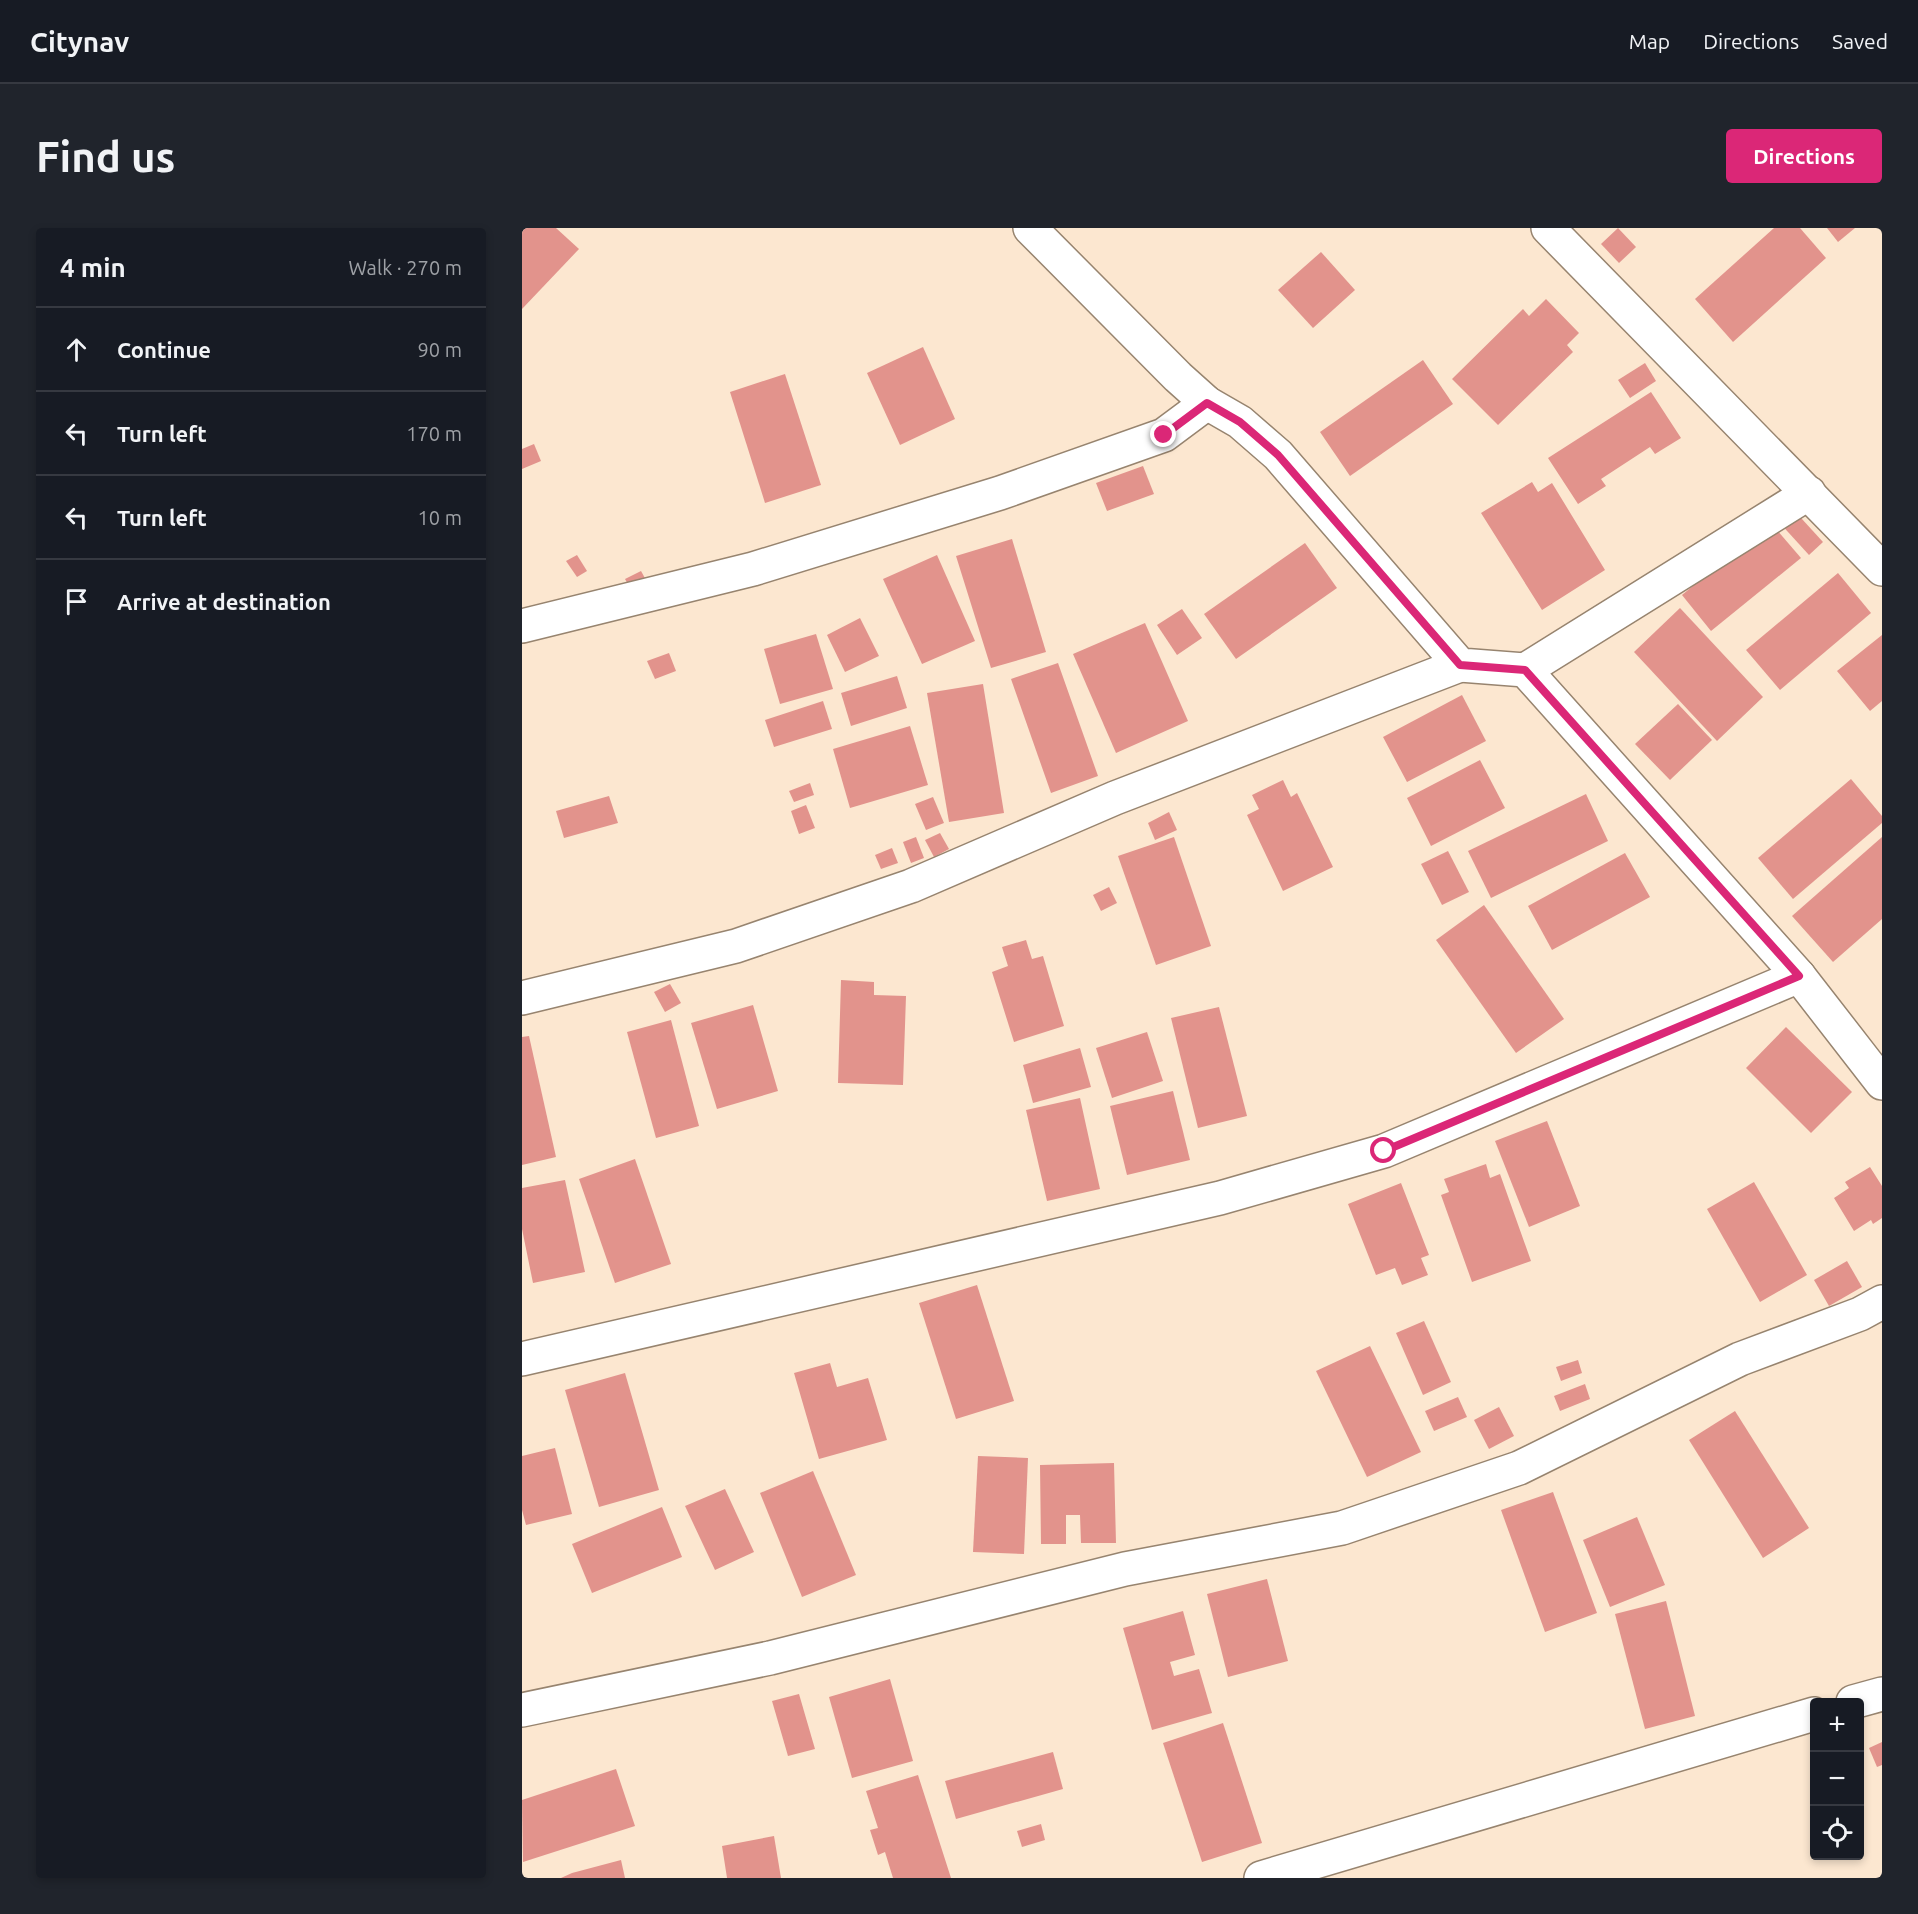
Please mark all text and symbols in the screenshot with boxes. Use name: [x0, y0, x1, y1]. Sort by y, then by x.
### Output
text: Citynav: [30, 26, 129, 57]
text: Map: [1629, 29, 1670, 53]
text: Directions: [1703, 29, 1799, 53]
text: Saved: [1832, 29, 1888, 53]
button: Directions: [1726, 129, 1882, 183]
text: Find us: [36, 133, 175, 180]
text: 4 min: [60, 253, 126, 282]
text: Walk · 270 m: [349, 256, 462, 279]
icon: ahead: [60, 333, 93, 366]
text: Continue: [117, 337, 211, 362]
text: 90 m: [418, 338, 462, 361]
icon: left: [60, 417, 93, 450]
text: Turn left: [117, 421, 207, 446]
route end: [1150, 421, 1176, 447]
text: 170 m: [406, 422, 462, 445]
icon: left: [60, 501, 93, 534]
text: Turn left: [117, 505, 207, 530]
text: 10 m: [418, 506, 462, 529]
icon: arrive: [60, 585, 93, 618]
text: Arrive at destination: [117, 589, 331, 614]
route start: [1370, 1137, 1396, 1163]
map controls: [1810, 1698, 1864, 1860]
button: +: [1810, 1698, 1864, 1752]
button: −: [1810, 1752, 1864, 1806]
button: locate: [1810, 1806, 1864, 1860]

